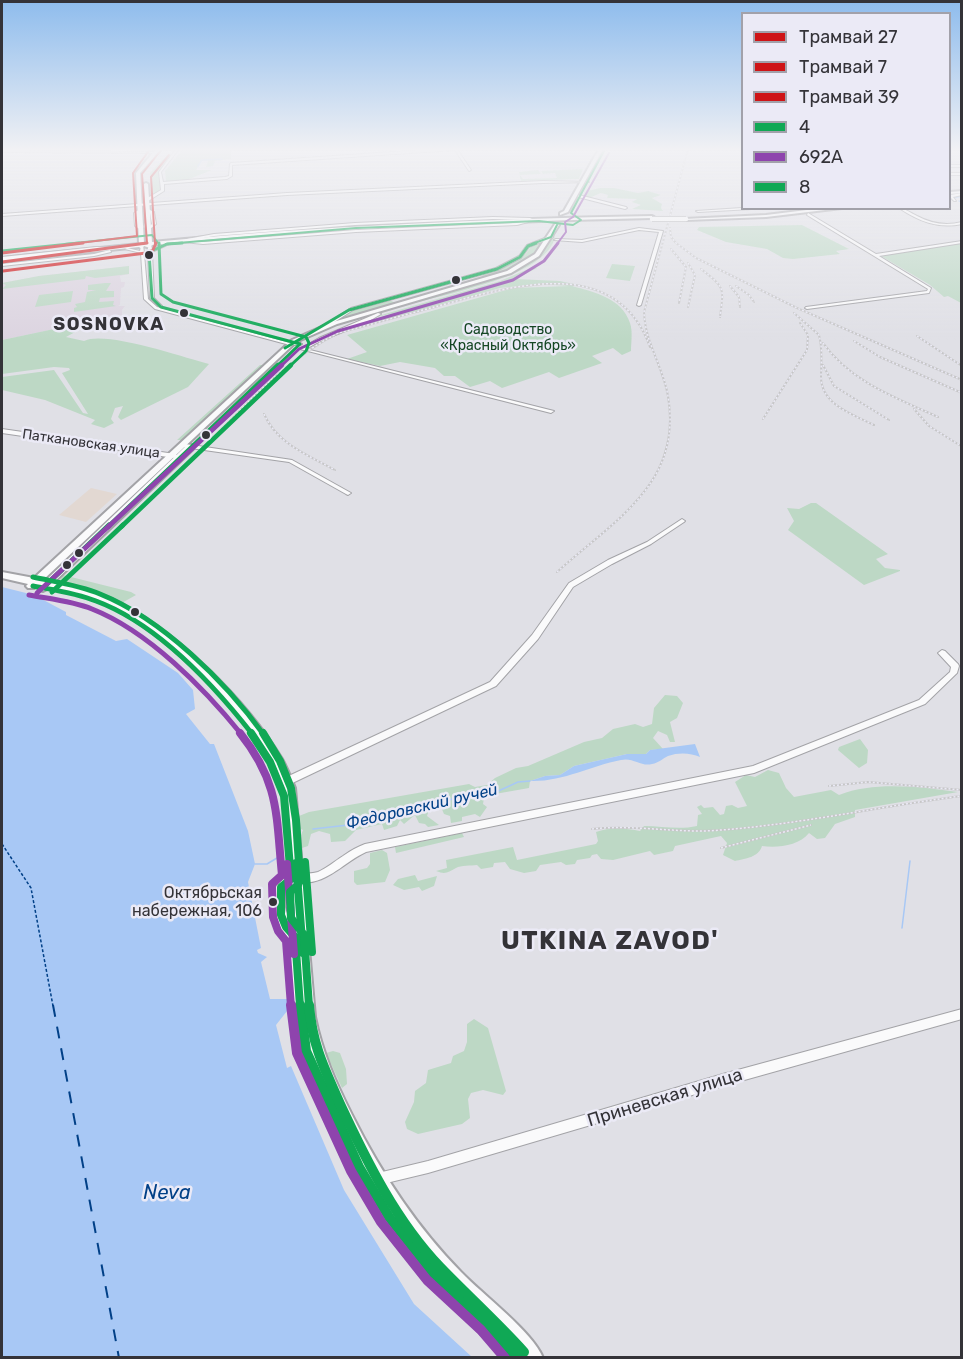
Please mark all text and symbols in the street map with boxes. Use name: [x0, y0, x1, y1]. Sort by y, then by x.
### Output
legend: [741, 12, 951, 210]
text: Трамвай 27: [799, 26, 898, 48]
text: Трамвай 7: [799, 56, 887, 78]
text: Трамвай 39: [799, 86, 899, 108]
text: 4: [799, 116, 810, 138]
text: 692А: [799, 146, 843, 168]
text: 8: [799, 176, 810, 198]
unlabelled marker: [143, 249, 155, 261]
unlabelled marker: [450, 274, 462, 286]
unlabelled marker: [178, 307, 190, 319]
district label: SOSNOVKA: [53, 314, 165, 336]
park label: Садоводство «Красный Октябрь»: [440, 322, 576, 354]
street label: Паткановская улица: [21, 426, 161, 462]
unlabelled marker: [200, 429, 212, 441]
unlabelled marker: [73, 547, 85, 559]
unlabelled marker: [61, 559, 73, 571]
unlabelled marker: [129, 606, 141, 618]
water label: Федоровский ручей: [344, 780, 500, 834]
place label: Октябрьская набережная, 106: [132, 883, 262, 921]
marker: Октябрьская набережная, 106: [267, 896, 279, 908]
district label: UTKINA ZAVOD': [501, 925, 719, 957]
street label: Приневская улица: [585, 1064, 745, 1132]
water label: Neva: [143, 1181, 191, 1205]

